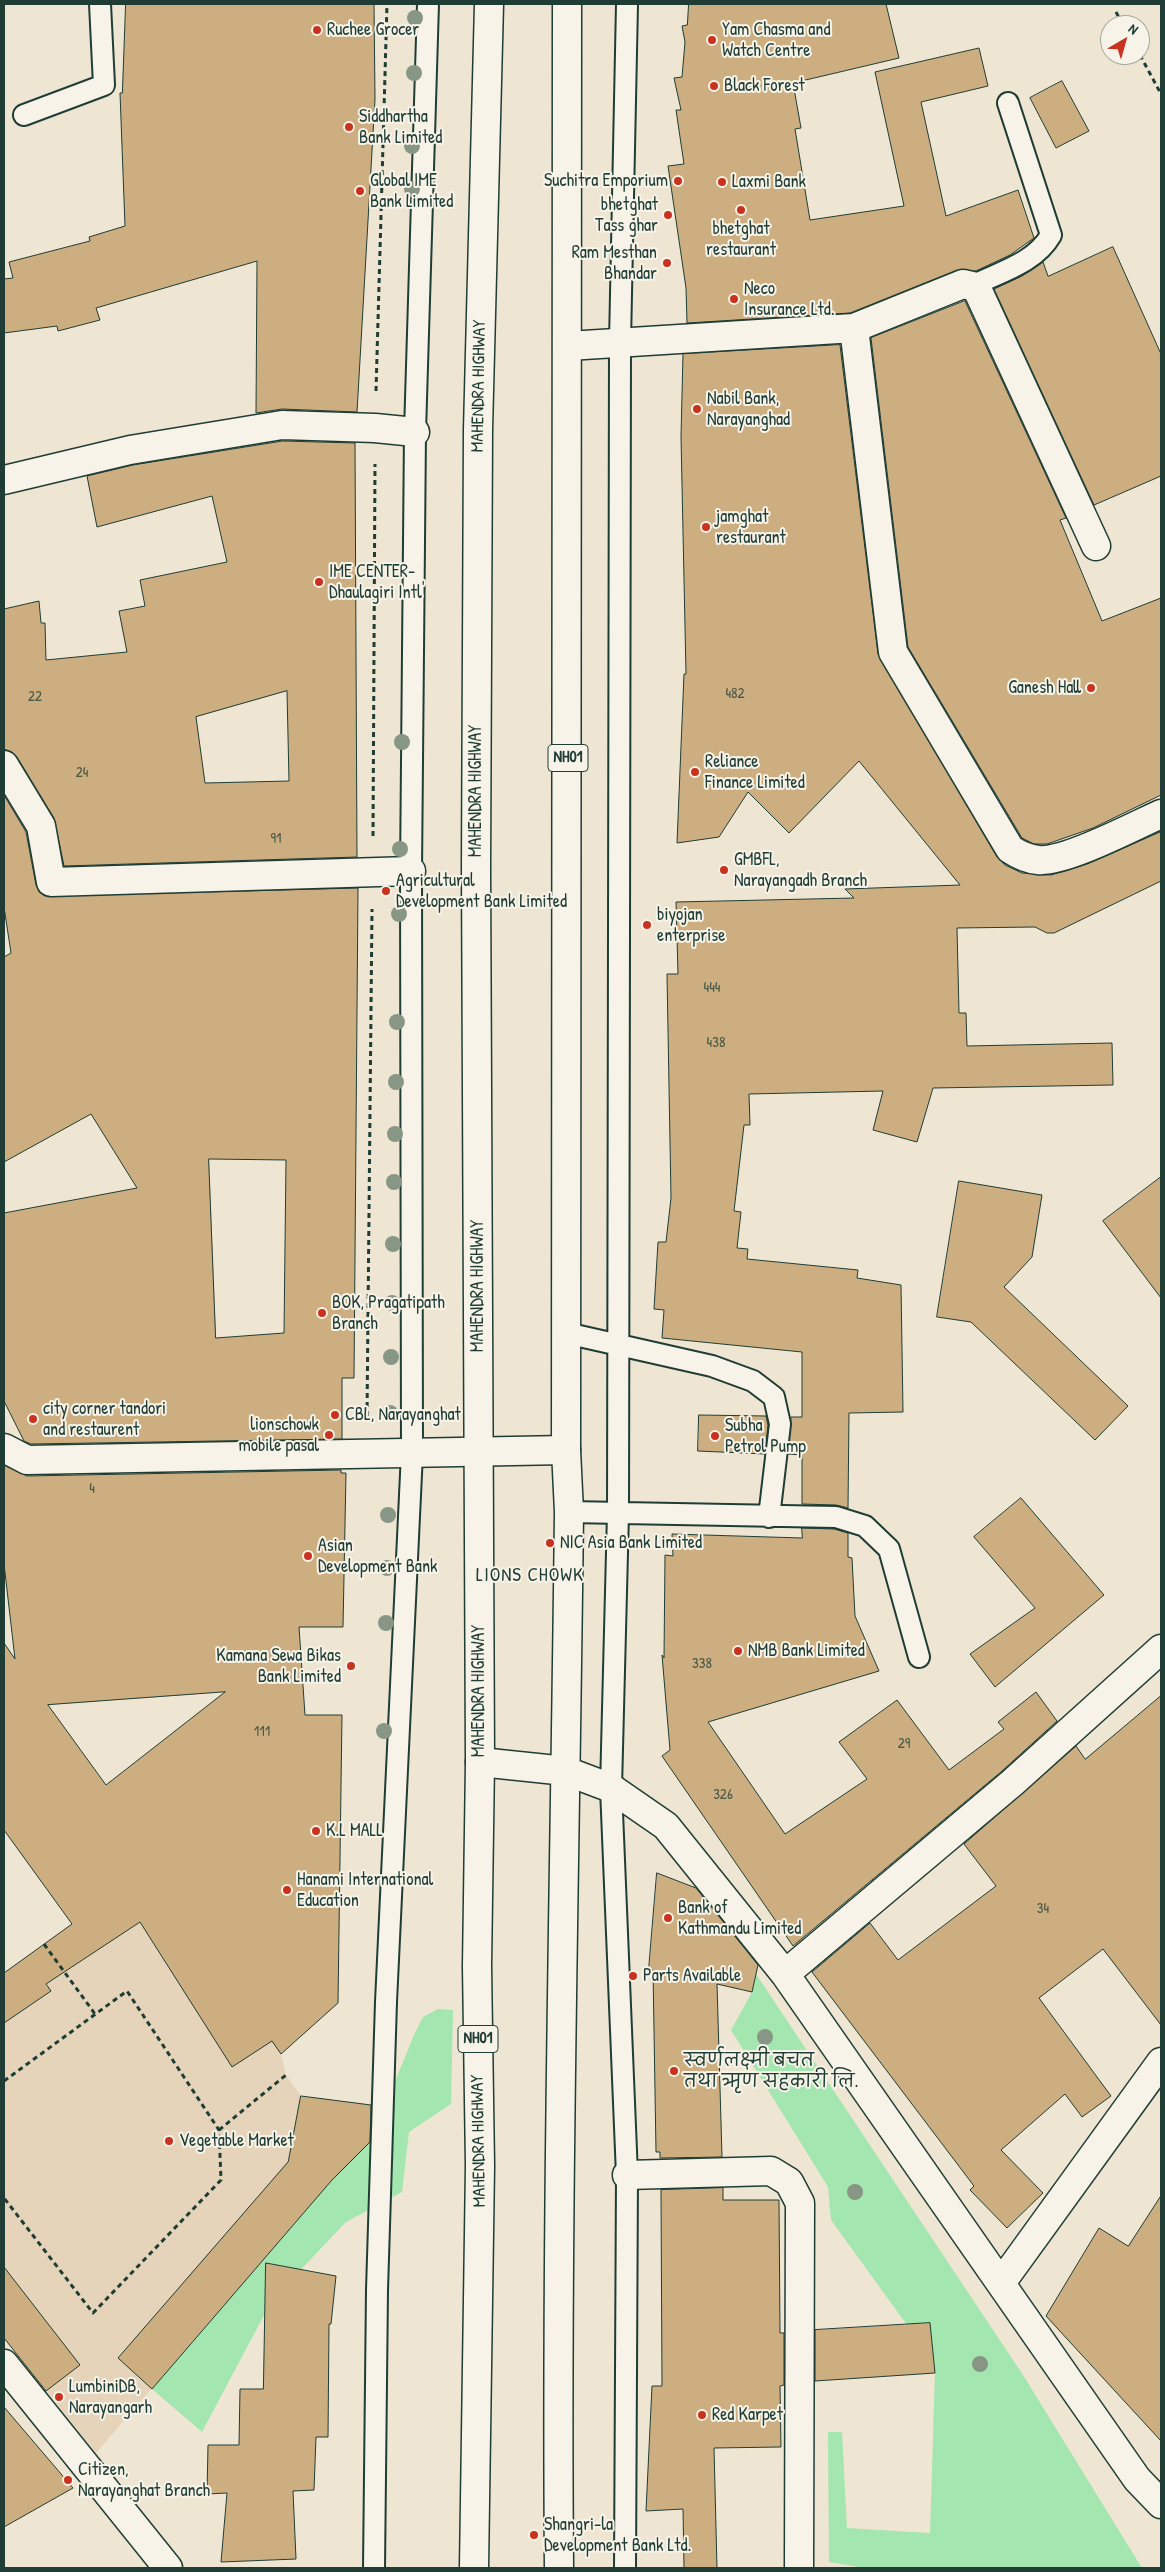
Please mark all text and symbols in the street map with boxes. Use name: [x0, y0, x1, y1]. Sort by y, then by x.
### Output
north arrow: [1100, 15, 1150, 65]
place label: Ruchee Grocer: [327, 19, 419, 41]
place label: Yam Chasma and Watch Centre: [722, 19, 830, 62]
text: N: [1125, 19, 1143, 38]
marker: Ruchee Grocer: [311, 24, 323, 36]
marker: Yam Chasma and Watch Centre: [706, 34, 718, 46]
place label: Black Forest: [724, 75, 805, 97]
marker: Black Forest: [708, 80, 720, 92]
place label: Siddhartha Bank Limited: [359, 106, 442, 148]
marker: Siddhartha Bank Limited: [343, 121, 355, 133]
place label: Global IME Bank Limited: [370, 170, 453, 212]
place label: Suchitra Emporium: [544, 170, 668, 192]
place label: Laxmi Bank: [732, 171, 806, 193]
marker: Suchitra Emporium: [672, 175, 684, 187]
marker: Laxmi Bank: [716, 176, 728, 188]
marker: Global IME Bank Limited: [354, 185, 366, 197]
place label: bhetghat Tass ghar: [595, 194, 658, 236]
marker: bhetghat restaurant: [735, 204, 747, 216]
marker: bhetghat Tass ghar: [662, 209, 674, 221]
place label: bhetghat restaurant: [706, 218, 776, 260]
place label: Ram Mesthan Bhandar: [572, 242, 657, 284]
marker: Ram Mesthan Bhandar: [661, 257, 673, 269]
place label: Neco Insurance Ltd.: [744, 278, 835, 320]
marker: Neco Insurance Ltd.: [728, 293, 740, 305]
street label: MAHENDRA HIGHWAY: [467, 320, 491, 452]
place label: Nabil Bank, Narayanghad: [707, 388, 790, 430]
marker: Nabil Bank, Narayanghad: [691, 403, 703, 415]
place label: jamghat restaurant: [716, 506, 786, 548]
marker: jamghat restaurant: [700, 521, 712, 533]
place label: IME CENTER- Dhaulagiri Intl': [329, 561, 425, 604]
marker: IME CENTER- Dhaulagiri Intl': [313, 576, 325, 588]
place label: Ganesh Hall: [1008, 677, 1081, 699]
marker: Ganesh Hall: [1085, 682, 1097, 694]
house number: 482: [725, 685, 745, 703]
house number: 22: [28, 688, 42, 706]
street label: MAHENDRA HIGHWAY: [465, 725, 487, 857]
road number: NH01: [548, 744, 588, 771]
place label: Reliance Finance Limited: [705, 751, 805, 794]
house number: 24: [76, 764, 88, 782]
marker: Reliance Finance Limited: [689, 766, 701, 778]
house number: 91: [271, 830, 281, 848]
place label: GMBFL, Narayangadh Branch: [734, 849, 867, 892]
marker: GMBFL, Narayangadh Branch: [718, 864, 730, 876]
place label: Agricultural Development Bank Limited: [396, 870, 567, 912]
marker: Agricultural Development Bank Limited: [380, 885, 392, 897]
place label: biyojan enterprise: [657, 904, 725, 946]
marker: biyojan enterprise: [641, 919, 653, 931]
house number: 444: [704, 979, 720, 997]
house number: 438: [707, 1034, 725, 1052]
street label: MAHENDRA HIGHWAY: [467, 1220, 489, 1352]
place label: BOK, Pragatipath Branch: [332, 1292, 445, 1335]
marker: BOK, Pragatipath Branch: [316, 1307, 328, 1319]
place label: city corner tandori and restaurent: [43, 1398, 166, 1440]
place label: CBL, Narayanghat: [345, 1404, 461, 1426]
marker: CBL, Narayanghat: [329, 1409, 341, 1421]
marker: city corner tandori and restaurent: [27, 1413, 39, 1425]
place label: lionschowk mobile pasal: [238, 1414, 319, 1456]
place label: Subha Petrol Pump: [725, 1415, 806, 1458]
marker: lionschowk mobile pasal: [323, 1429, 335, 1441]
marker: Subha Petrol Pump: [709, 1430, 721, 1442]
house number: 4: [89, 1480, 95, 1498]
place label: NIC Asia Bank Limited: [560, 1532, 702, 1554]
place label: Asian Development Bank: [318, 1535, 437, 1578]
marker: NIC Asia Bank Limited: [544, 1537, 556, 1549]
marker: Asian Development Bank: [302, 1550, 314, 1562]
district label: LIONS CHOWK: [475, 1565, 585, 1587]
street label: MAHENDRA HIGHWAY: [468, 1625, 490, 1757]
place label: NMB Bank Limited: [748, 1640, 865, 1662]
place label: Kamana Sewa Bikas Bank Limited: [216, 1645, 341, 1688]
marker: NMB Bank Limited: [732, 1645, 744, 1657]
house number: 338: [692, 1655, 712, 1673]
marker: Kamana Sewa Bikas Bank Limited: [345, 1660, 357, 1672]
house number: 111: [254, 1723, 270, 1741]
house number: 29: [898, 1735, 910, 1753]
house number: 326: [713, 1786, 733, 1804]
place label: K.L MALL: [326, 1820, 383, 1842]
marker: K.L MALL: [310, 1825, 322, 1837]
place label: Hanami International Education: [297, 1869, 433, 1912]
marker: Hanami International Education: [281, 1884, 293, 1896]
place label: Bank of Kathmandu Limited: [678, 1897, 801, 1940]
house number: 34: [1037, 1900, 1049, 1918]
marker: Bank of Kathmandu Limited: [662, 1912, 674, 1924]
place label: Parts Available: [643, 1965, 741, 1987]
marker: Parts Available: [627, 1970, 639, 1982]
road number: NH01: [458, 2026, 498, 2052]
place label: स्वर्णलक्ष्मी बचत तथा ऋण सहकारी लि.: [684, 2050, 858, 2092]
marker: स्वर्णलक्ष्मी बचत तथा ऋण सहकारी लि.: [668, 2065, 680, 2077]
street label: MAHENDRA HIGHWAY: [467, 2075, 491, 2207]
place label: Vegetable Market: [179, 2130, 294, 2152]
marker: Vegetable Market: [163, 2135, 175, 2147]
place label: LumbiniDB, Narayangarh: [69, 2376, 152, 2418]
marker: LumbiniDB, Narayangarh: [53, 2391, 65, 2403]
place label: Red Karpet: [712, 2404, 783, 2426]
marker: Red Karpet: [696, 2409, 708, 2421]
place label: Citizen, Narayanghat Branch: [78, 2459, 210, 2502]
marker: Citizen, Narayanghat Branch: [62, 2474, 74, 2486]
place label: Shangri-la Development Bank Ltd.: [544, 2514, 691, 2556]
marker: Shangri-la Development Bank Ltd.: [528, 2529, 540, 2541]

